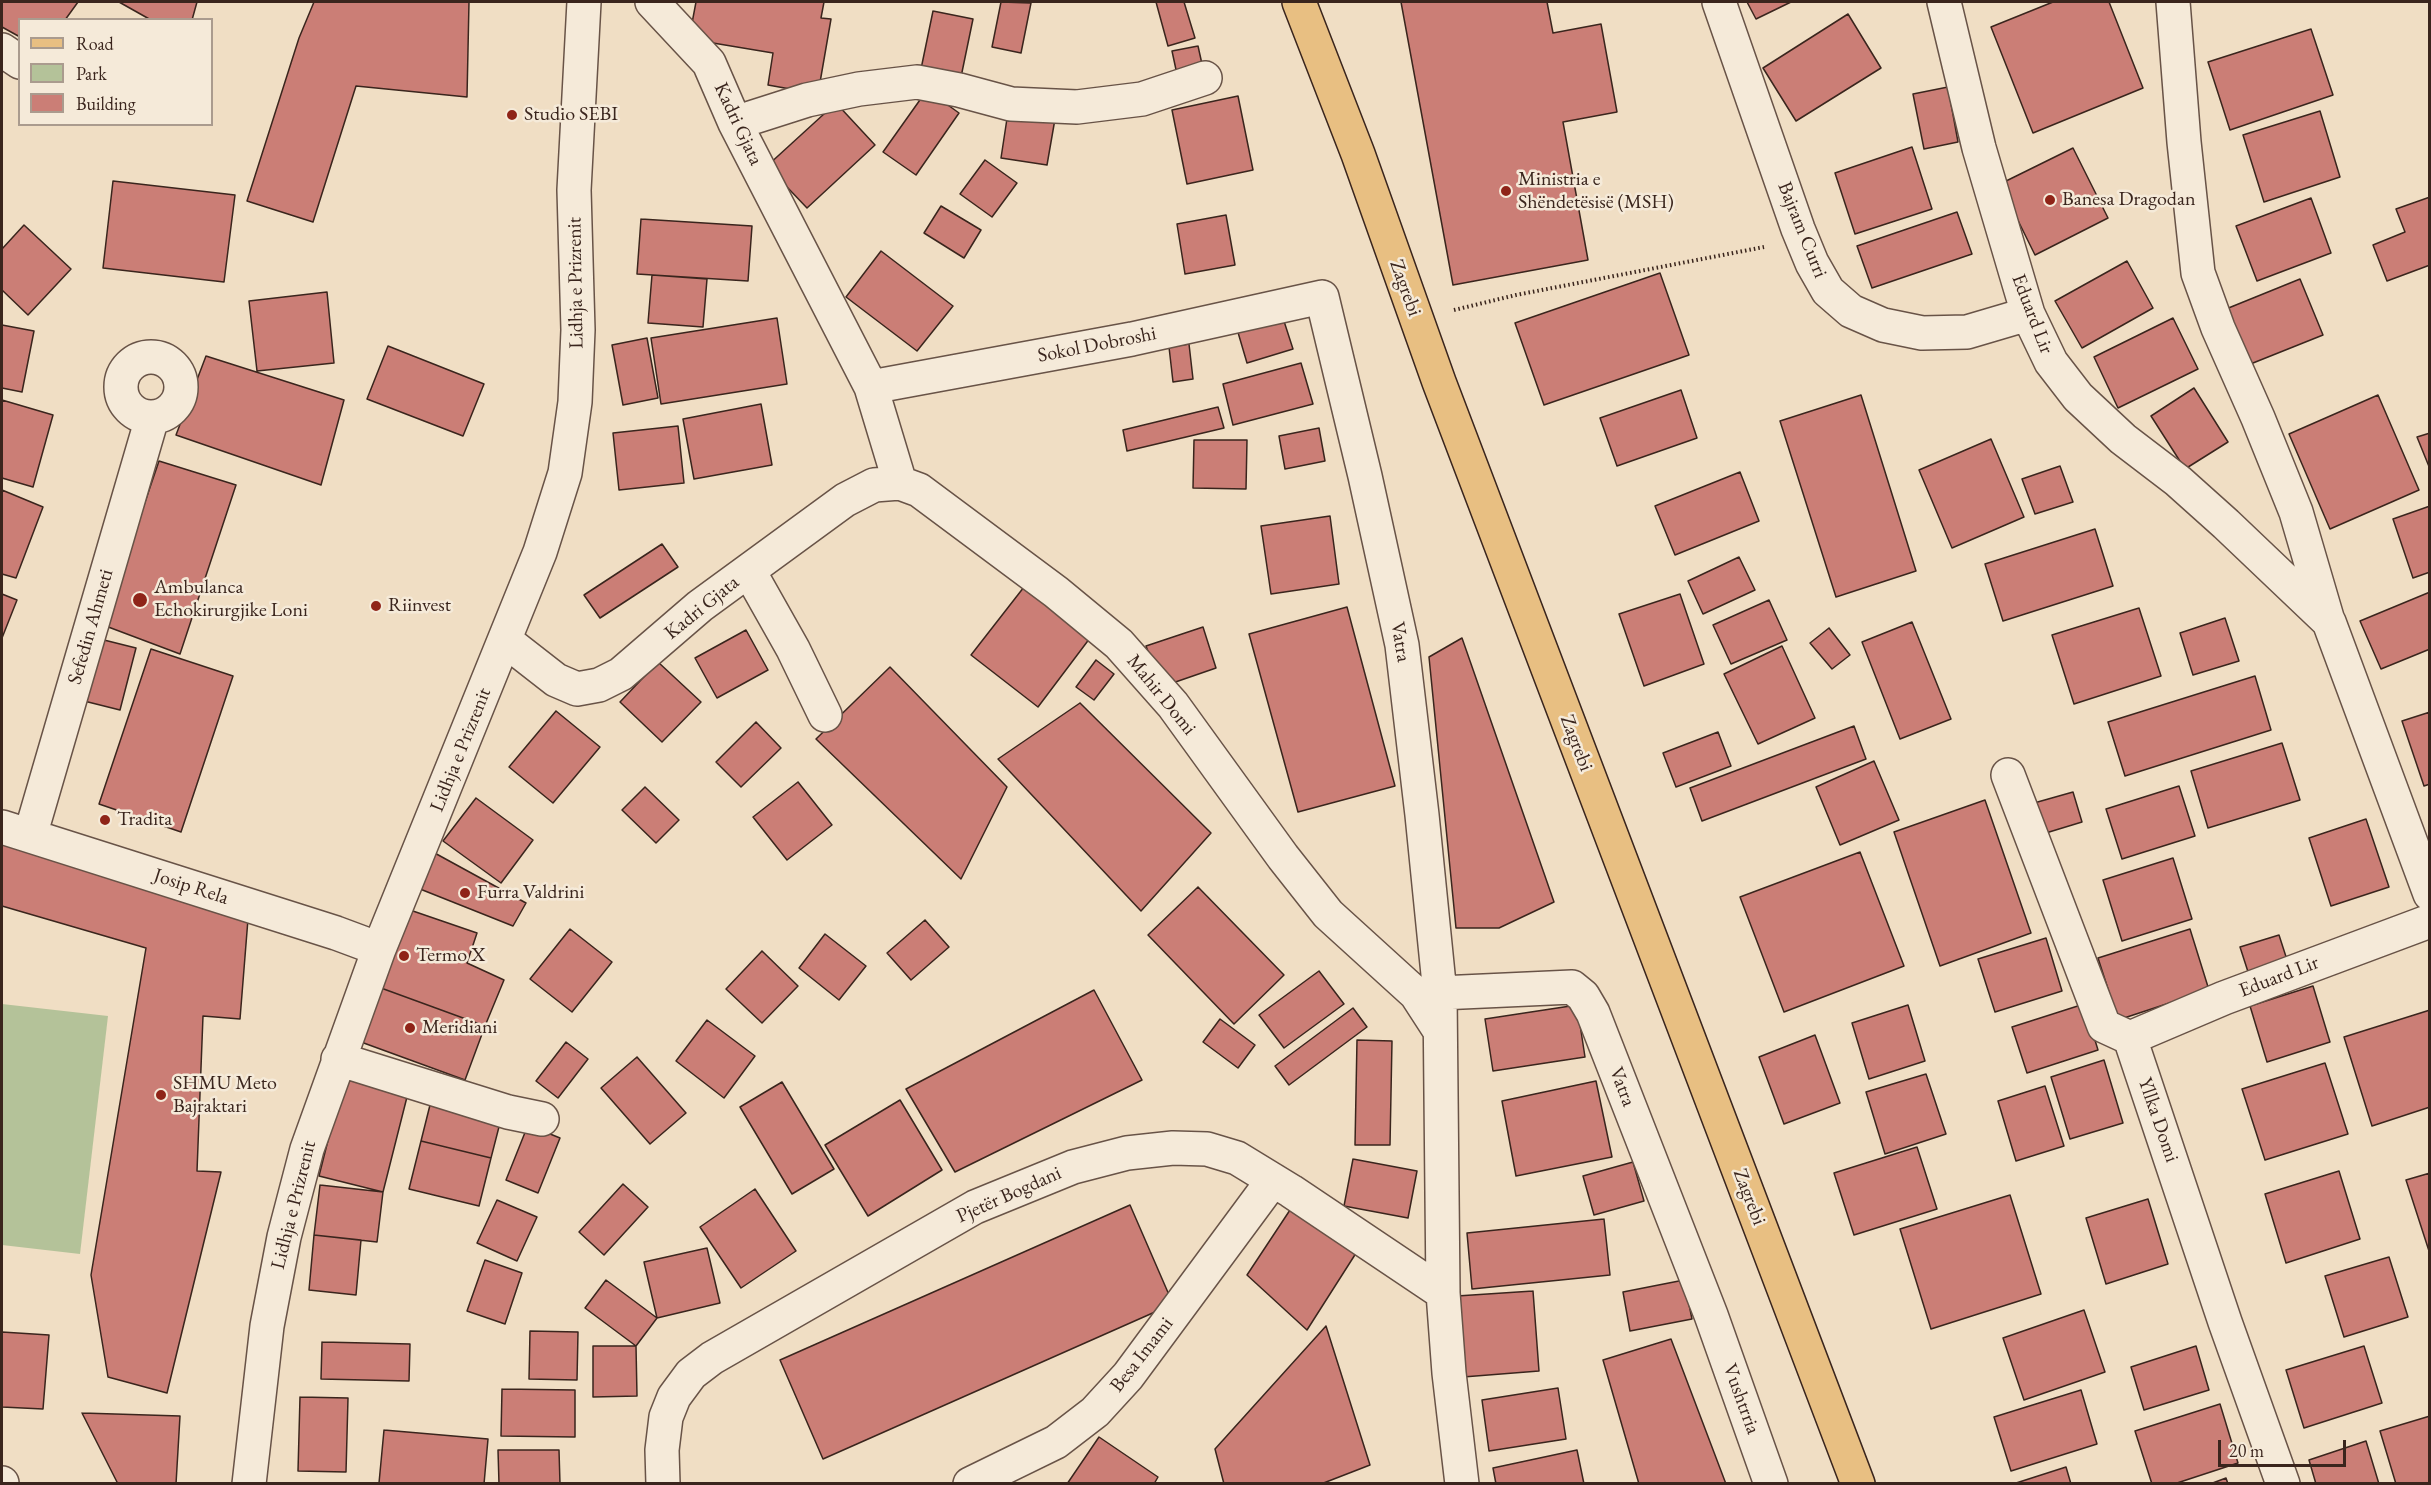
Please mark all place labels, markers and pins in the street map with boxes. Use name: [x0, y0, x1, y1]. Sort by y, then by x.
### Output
place label: Studio SEBI: [524, 103, 618, 127]
marker: Studio SEBI: [505, 108, 519, 122]
place label: Ministria e Shëndetësisë (MSH): [1518, 168, 1674, 215]
marker: Ministria e Shëndetësisë (MSH): [1499, 184, 1513, 198]
place label: Banesa Dragodan: [2062, 188, 2196, 212]
marker: Banesa Dragodan: [2043, 193, 2057, 207]
place label: Ambulanca Echokirurgjike Loni: [154, 576, 308, 623]
marker: Ambulanca Echokirurgjike Loni: [131, 591, 149, 609]
place label: Riinvest: [388, 594, 451, 618]
marker: Riinvest: [369, 599, 383, 613]
place label: Tradita: [117, 808, 172, 832]
marker: Tradita: [98, 813, 112, 827]
place label: Furra Valdrini: [477, 881, 584, 905]
marker: Furra Valdrini: [458, 886, 472, 900]
place label: Termo X: [416, 944, 485, 968]
marker: Termo X: [397, 949, 411, 963]
place label: Meridiani: [422, 1016, 497, 1040]
marker: Meridiani: [403, 1021, 417, 1035]
place label: SHMU Meto Bajraktari: [173, 1072, 277, 1119]
marker: SHMU Meto Bajraktari: [154, 1088, 168, 1102]

